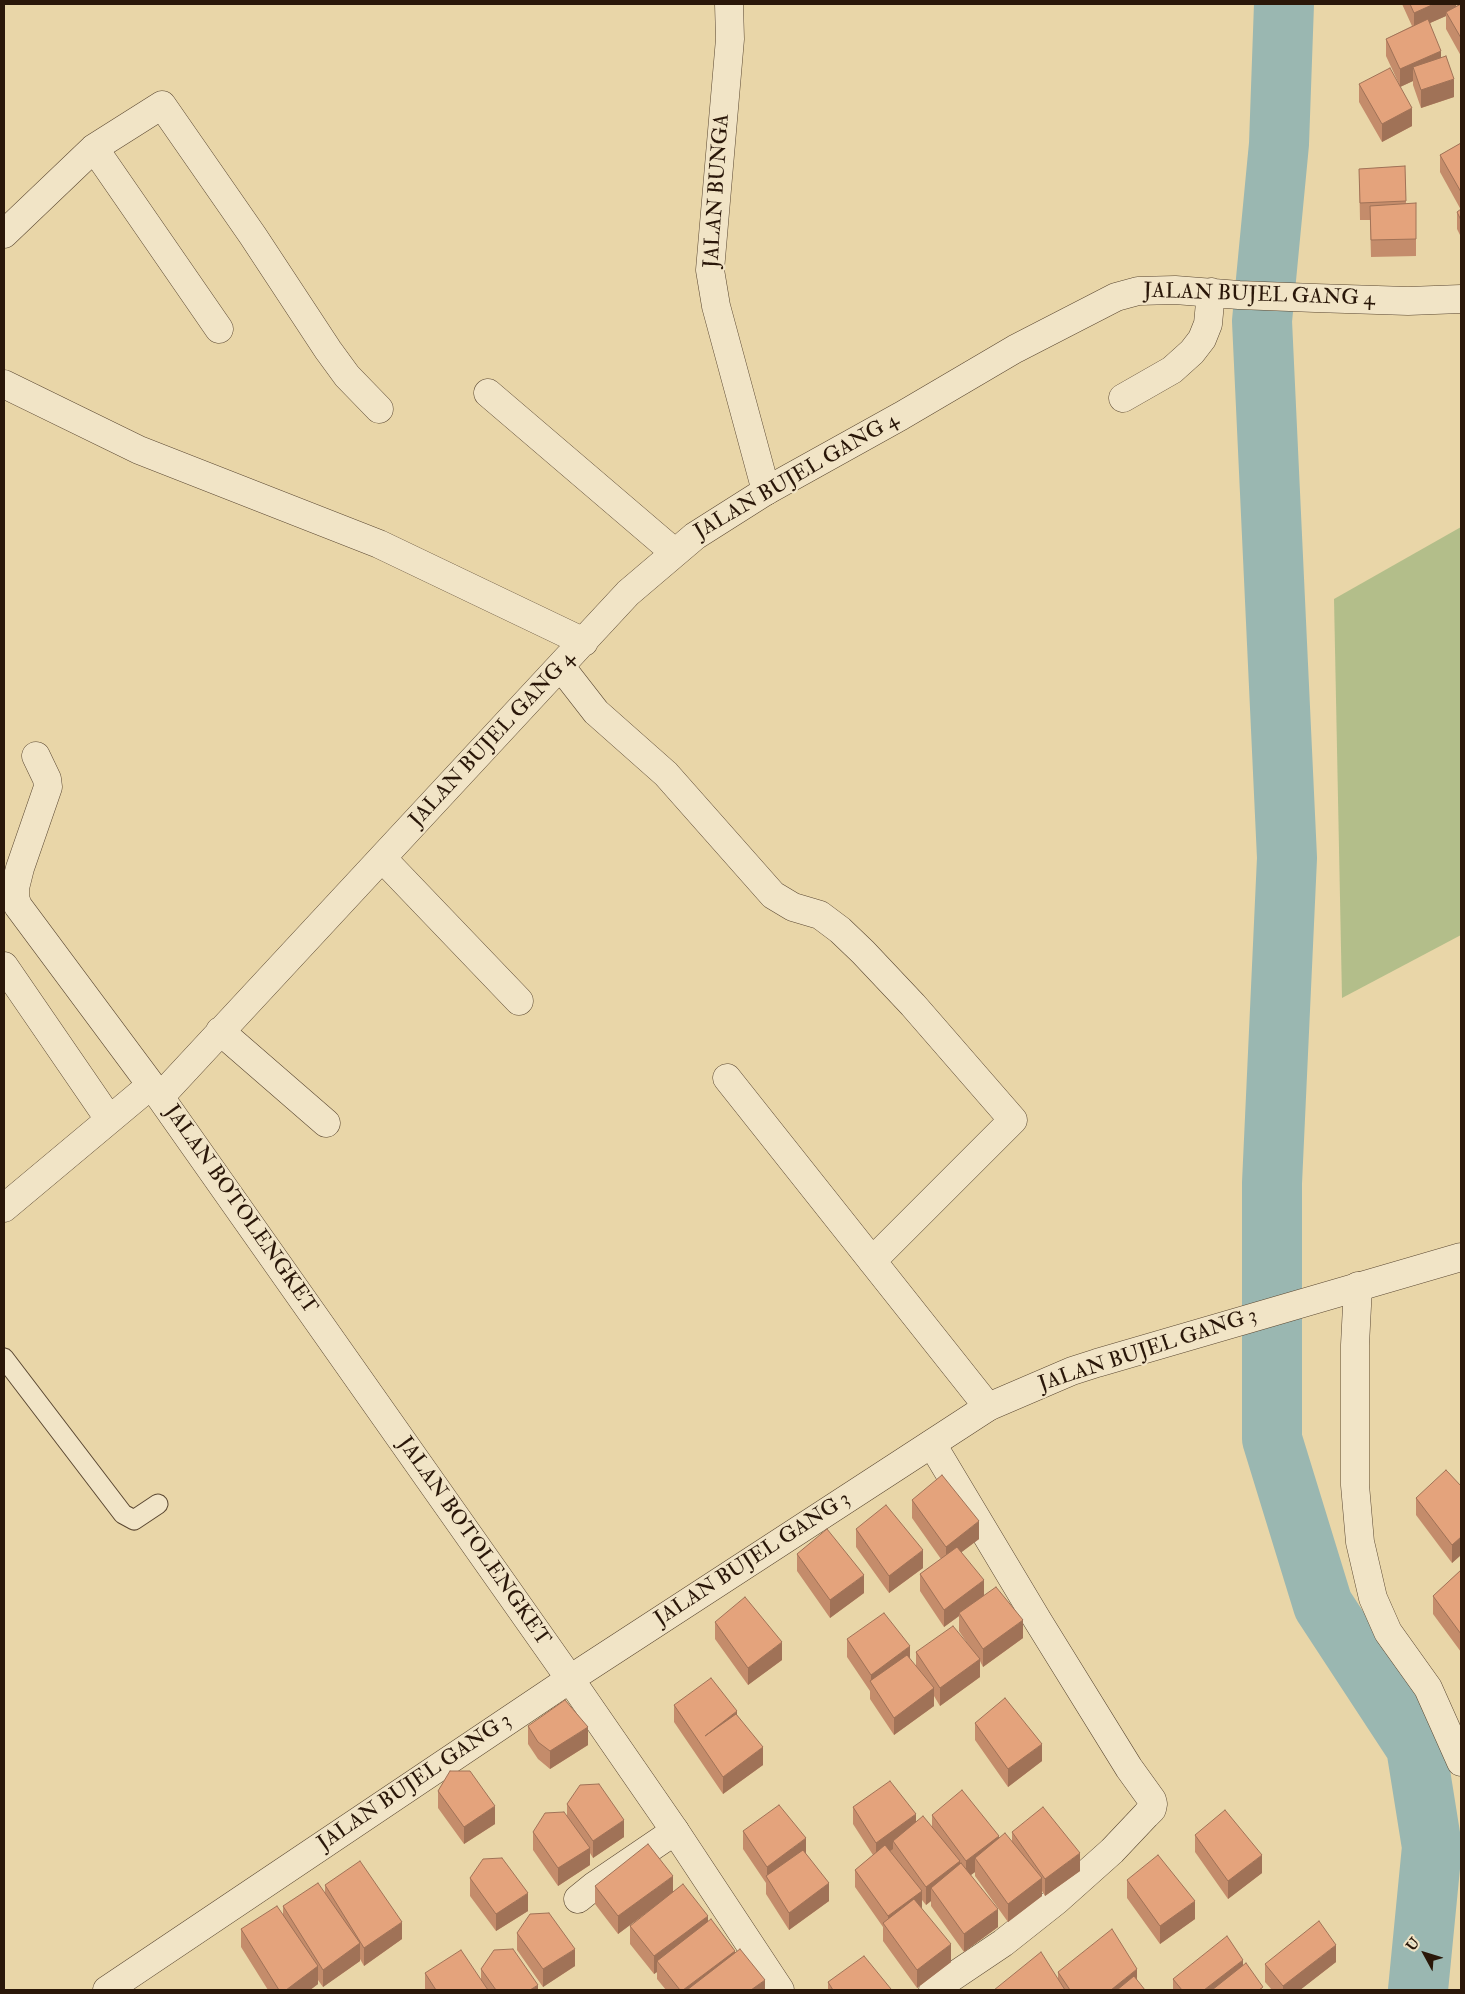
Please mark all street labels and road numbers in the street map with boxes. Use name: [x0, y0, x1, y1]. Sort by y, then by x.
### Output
street label: JALAN BUNGA: [700, 113, 736, 269]
street label: JALAN BUJEL GANG 4: [1143, 279, 1375, 313]
street label: JALAN BUJEL GANG 4: [690, 408, 904, 546]
street label: JALAN BUJEL GANG 4: [405, 647, 581, 833]
street label: JALAN BOTOLENGKET: [158, 1101, 322, 1319]
street label: JALAN BUJEL GANG 3: [1036, 1304, 1260, 1398]
street label: JALAN BOTOLENGKET: [391, 1433, 555, 1651]
street label: JALAN BUJEL GANG 3: [650, 1487, 856, 1633]
street label: JALAN BUJEL GANG 3: [313, 1709, 517, 1857]

